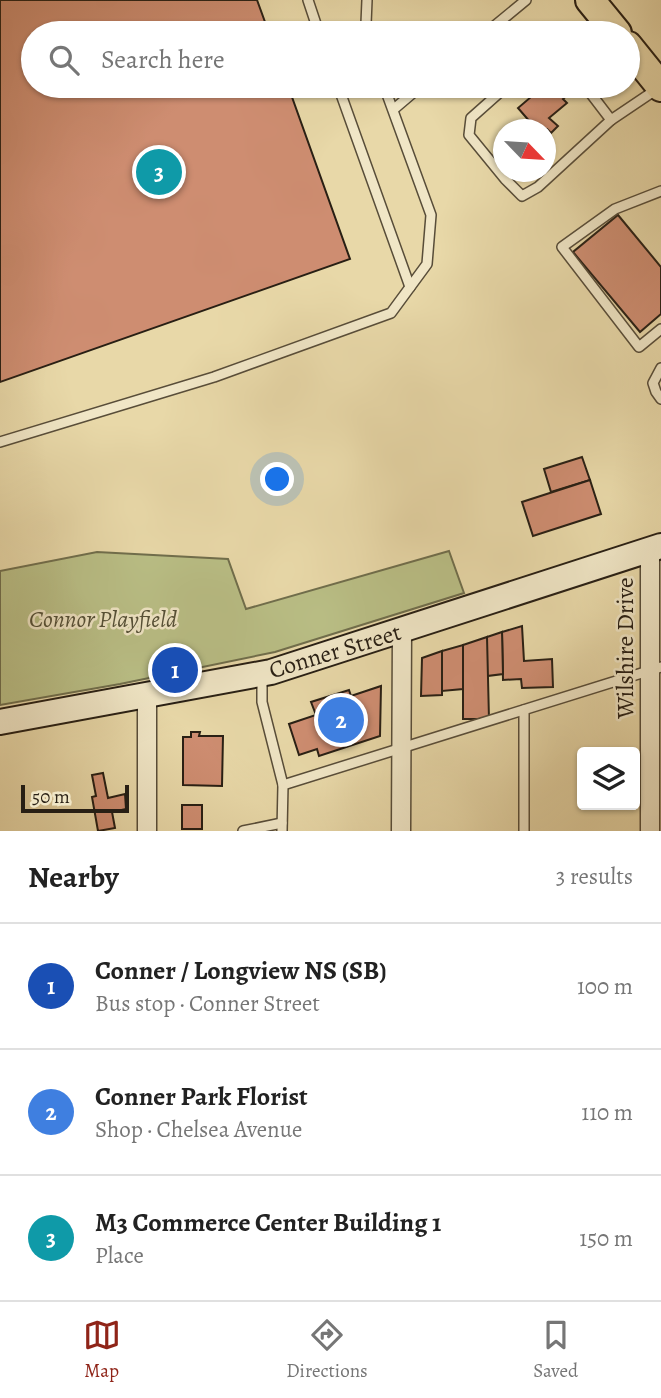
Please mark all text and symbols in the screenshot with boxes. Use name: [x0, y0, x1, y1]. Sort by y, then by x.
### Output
search box: [21, 21, 640, 98]
icon: search: [45, 41, 83, 79]
text: Search here: [101, 42, 225, 77]
north arrow: [493, 119, 556, 182]
pin: 3: [136, 146, 182, 198]
your location: [260, 462, 294, 496]
street label: Wilshire Drive: [609, 577, 641, 720]
park label: Connor Playfield: [29, 603, 177, 635]
street label: Conner Street: [265, 616, 405, 686]
pin: 1: [152, 644, 198, 696]
pin: 2: [318, 694, 364, 746]
map controls: [577, 747, 640, 810]
button: layers: [577, 747, 640, 810]
scale bar: [21, 782, 130, 814]
text: 50 m: [32, 784, 70, 810]
text: Nearby: [28, 857, 119, 897]
text: 3 results: [556, 861, 633, 892]
text: Conner / Longview NS (SB): [95, 953, 387, 988]
text: 1: [47, 971, 55, 1002]
text: 100 m: [577, 971, 633, 1002]
text: Bus stop · Conner Street: [95, 988, 320, 1019]
text: Conner Park Florist: [95, 1079, 308, 1114]
text: 2: [45, 1097, 57, 1128]
text: 110 m: [581, 1097, 633, 1128]
text: Shop · Chelsea Avenue: [95, 1114, 302, 1145]
text: M3 Commerce Center Building 1: [95, 1205, 441, 1240]
text: 3: [46, 1223, 56, 1254]
text: 150 m: [579, 1223, 633, 1254]
text: Place: [95, 1240, 144, 1271]
tab: Map: [83, 1316, 121, 1384]
tab: Directions: [286, 1316, 368, 1384]
tab: Saved: [533, 1316, 578, 1384]

